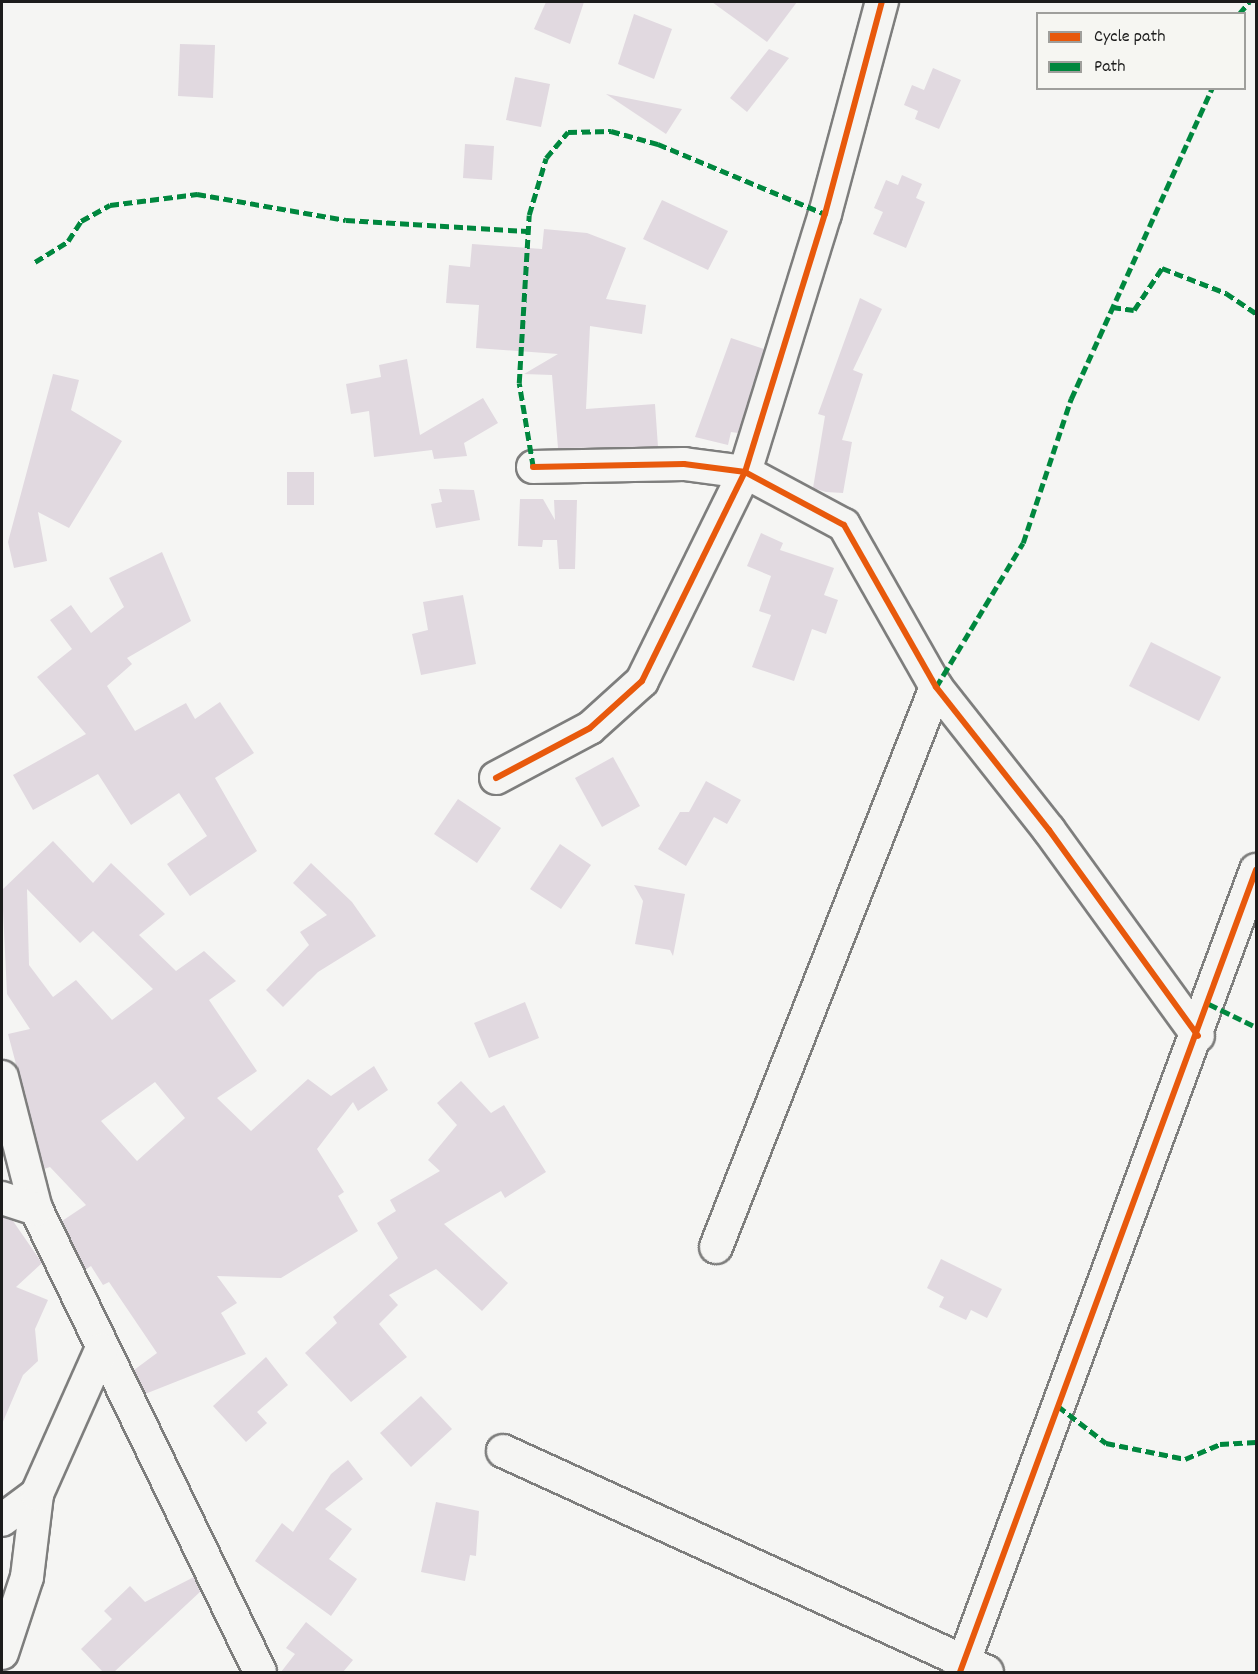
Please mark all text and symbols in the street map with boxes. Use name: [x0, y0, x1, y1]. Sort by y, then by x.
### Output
legend: [1036, 12, 1246, 90]
text: Cycle path: [1094, 25, 1165, 50]
text: Path: [1094, 55, 1126, 80]

